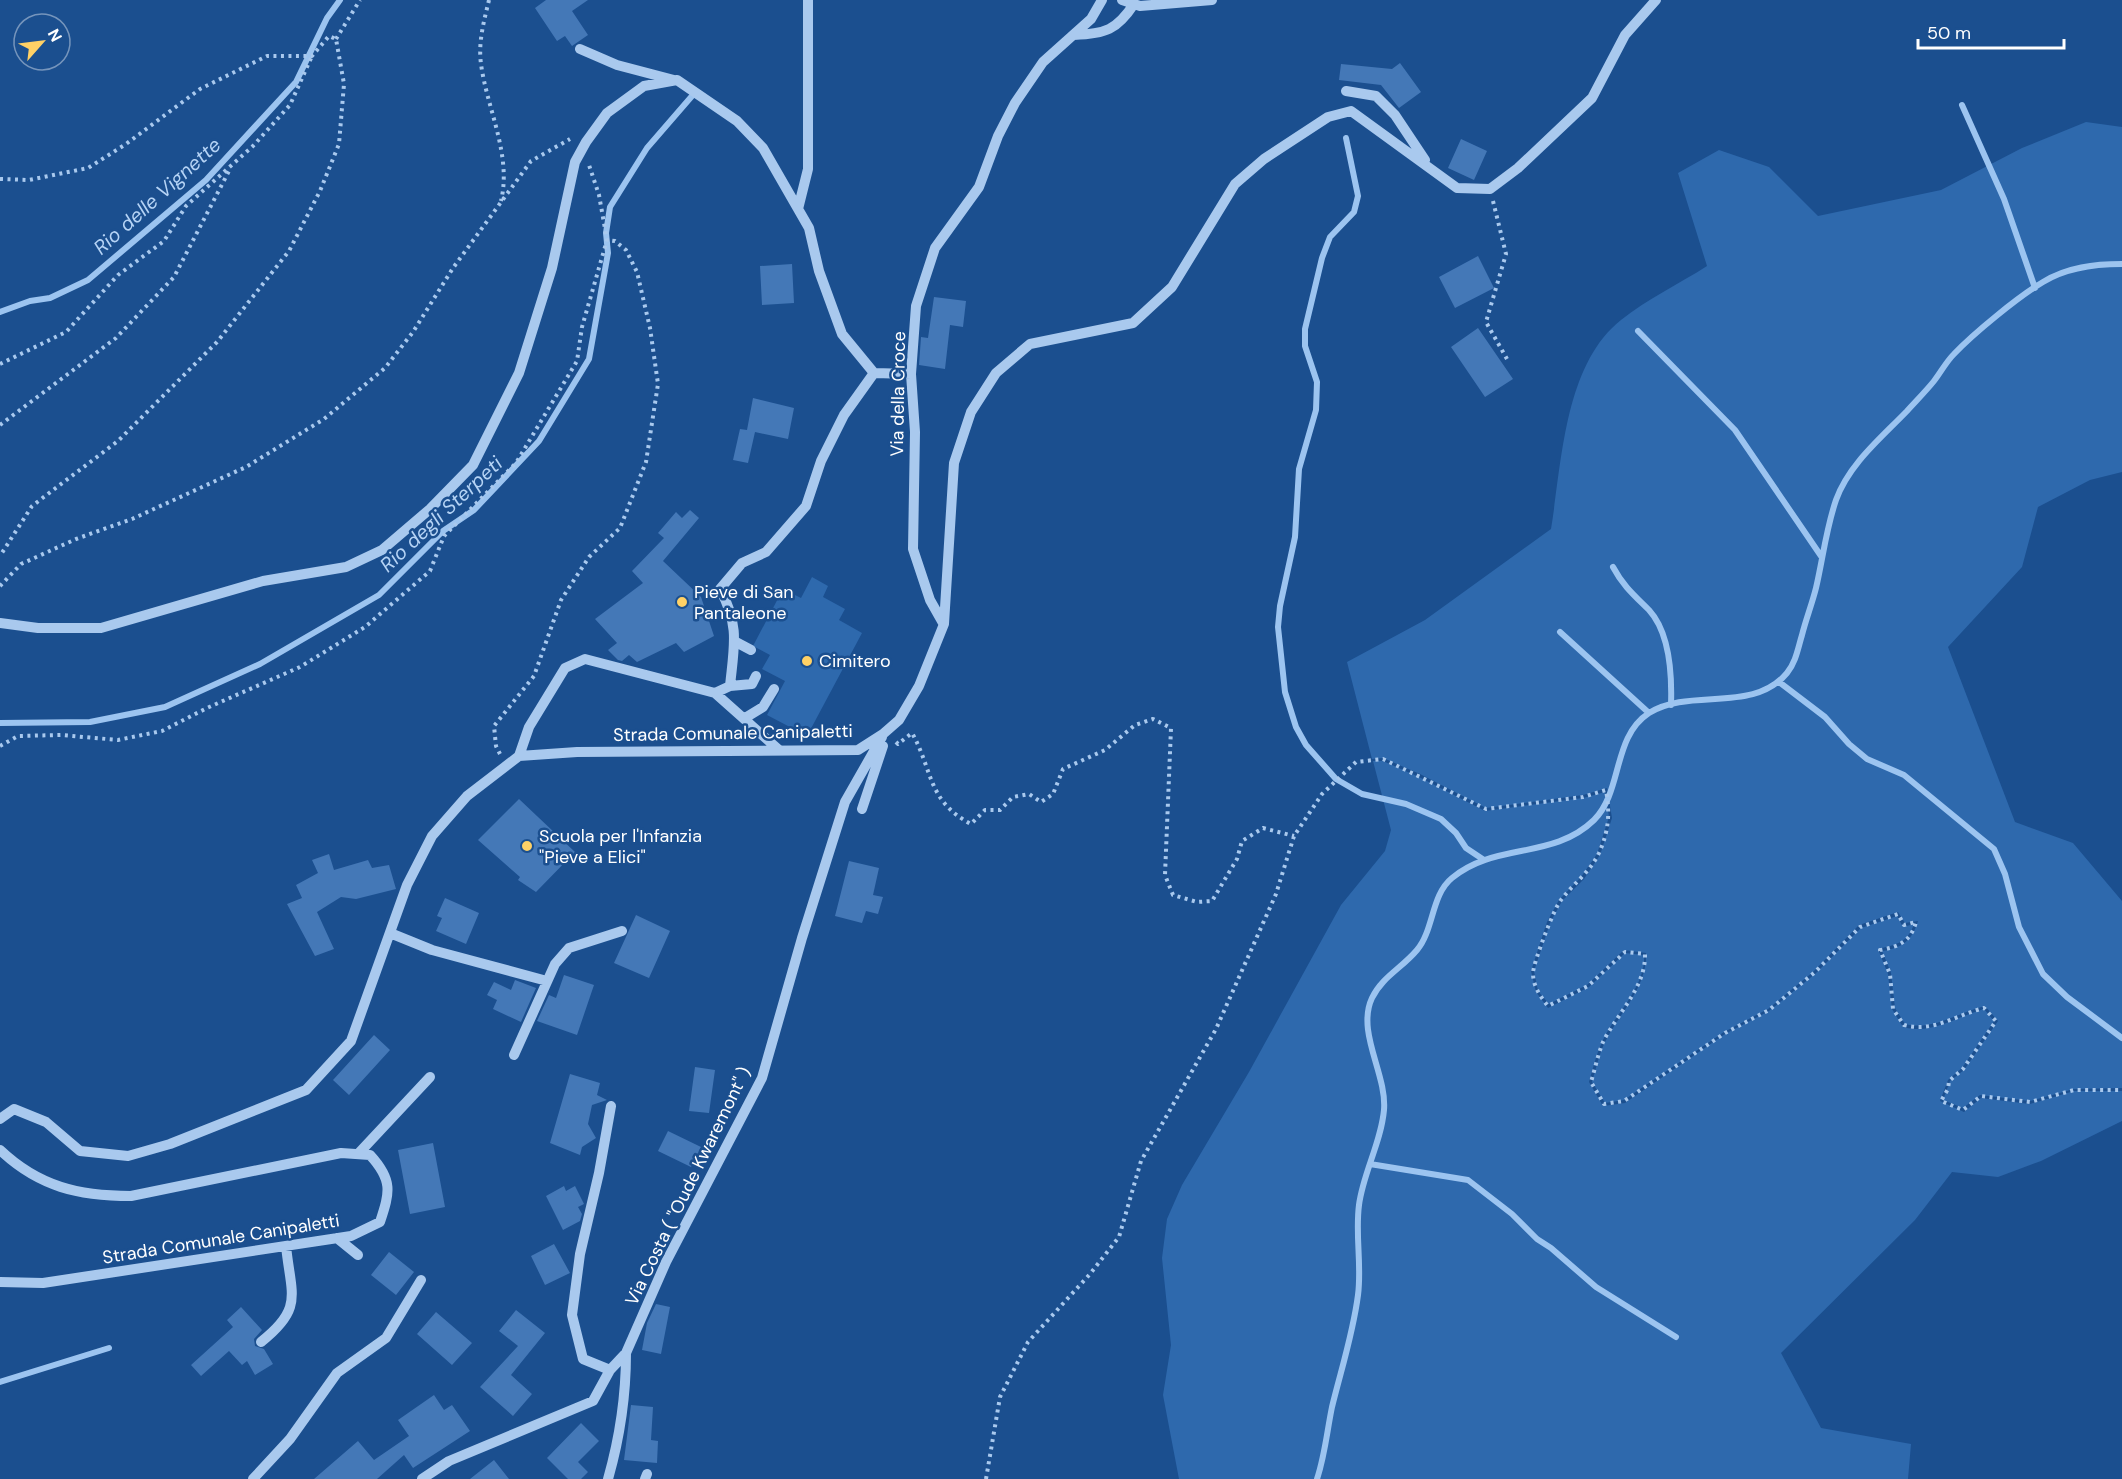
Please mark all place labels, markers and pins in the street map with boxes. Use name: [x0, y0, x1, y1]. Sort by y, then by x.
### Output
place label: Pieve di San Pantaleone: [694, 580, 794, 625]
marker: Pieve di San Pantaleone: [675, 595, 689, 609]
place label: Cimitero: [819, 649, 891, 673]
marker: Cimitero: [800, 654, 814, 668]
place label: Scuola per l'Infanzia "Pieve a Elici": [539, 824, 702, 869]
marker: Scuola per l'Infanzia "Pieve a Elici": [520, 839, 534, 853]

